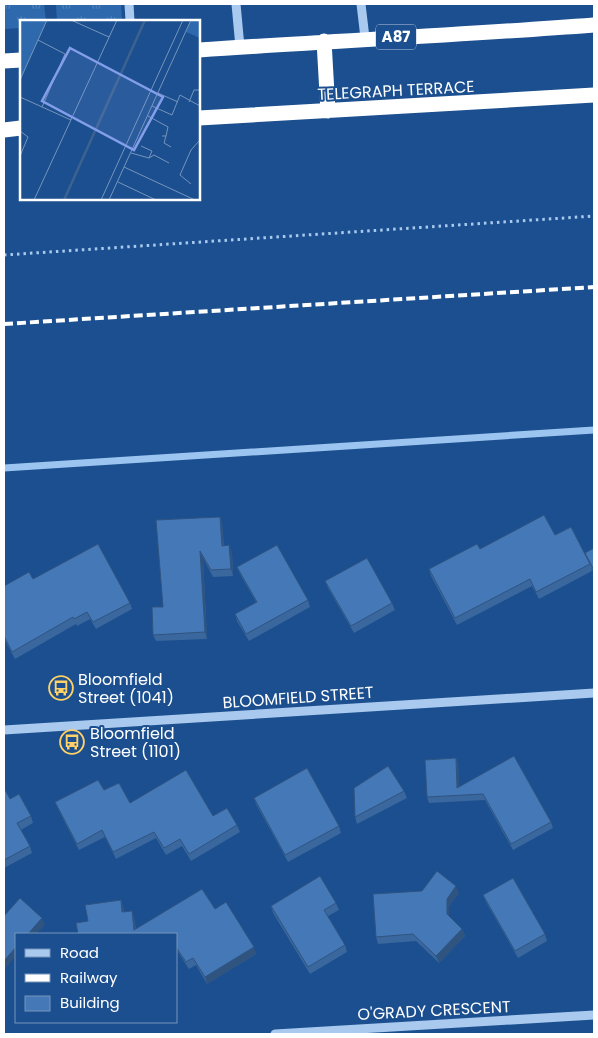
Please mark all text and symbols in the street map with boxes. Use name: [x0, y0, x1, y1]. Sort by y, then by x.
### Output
inset map: [20, 20, 200, 200]
road number: A87: [376, 24, 416, 50]
street label: TELEGRAPH TERRACE: [317, 75, 475, 106]
place label: Bloomfield Street (1041): [78, 668, 174, 709]
bus stop icon: Bloomfield Street (1041): [48, 675, 74, 701]
street label: BLOOMFIELD STREET: [222, 681, 375, 714]
place label: Bloomfield Street (1101): [90, 722, 181, 763]
bus stop icon: Bloomfield Street (1101): [59, 729, 85, 755]
legend: [15, 933, 178, 1023]
text: Road: [60, 942, 99, 963]
text: Railway: [60, 967, 118, 988]
text: Building: [60, 992, 120, 1013]
street label: O'GRADY CRESCENT: [357, 995, 511, 1026]

